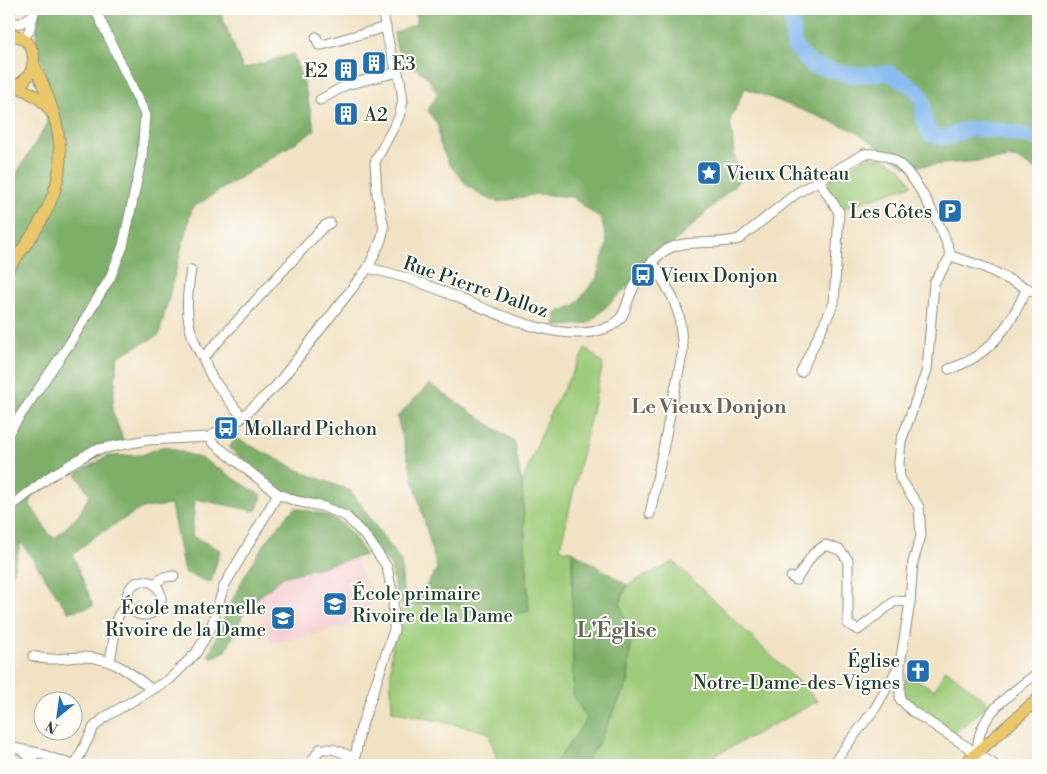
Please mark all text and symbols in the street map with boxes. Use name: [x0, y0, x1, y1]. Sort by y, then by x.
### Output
building icon: E3: [361, 50, 387, 76]
place label: E3: [392, 52, 416, 76]
building icon: E2: [333, 57, 359, 83]
place label: E2: [304, 59, 328, 83]
building icon: A2: [333, 101, 359, 127]
place label: A2: [363, 103, 388, 127]
place icon: Vieux Château: [696, 160, 722, 186]
place label: Vieux Château: [725, 162, 849, 186]
parking icon: Les Côtes: [937, 198, 963, 224]
place label: Les Côtes: [850, 200, 932, 224]
street label: Rue Pierre Dalloz: [400, 251, 551, 323]
bus stop icon: Vieux Donjon: [630, 262, 656, 288]
place label: Vieux Donjon: [659, 264, 778, 288]
district label: Le Vieux Donjon: [632, 395, 787, 420]
bus stop icon: Mollard Pichon: [213, 415, 239, 441]
place label: Mollard Pichon: [244, 417, 377, 441]
place label: École primaire Rivoire de la Dame: [352, 581, 513, 628]
school or university icon: École primaire Rivoire de la Dame: [322, 591, 348, 617]
place label: École maternelle Rivoire de la Dame: [105, 595, 266, 642]
school or university icon: École maternelle Rivoire de la Dame: [270, 605, 296, 631]
district label: L'Église: [577, 616, 657, 644]
place label: Église Notre-Dame-des-Vignes: [693, 648, 900, 695]
church icon: Église Notre-Dame-des-Vignes: [905, 658, 931, 684]
north arrow: [32, 692, 82, 742]
text: N: [43, 716, 61, 737]

